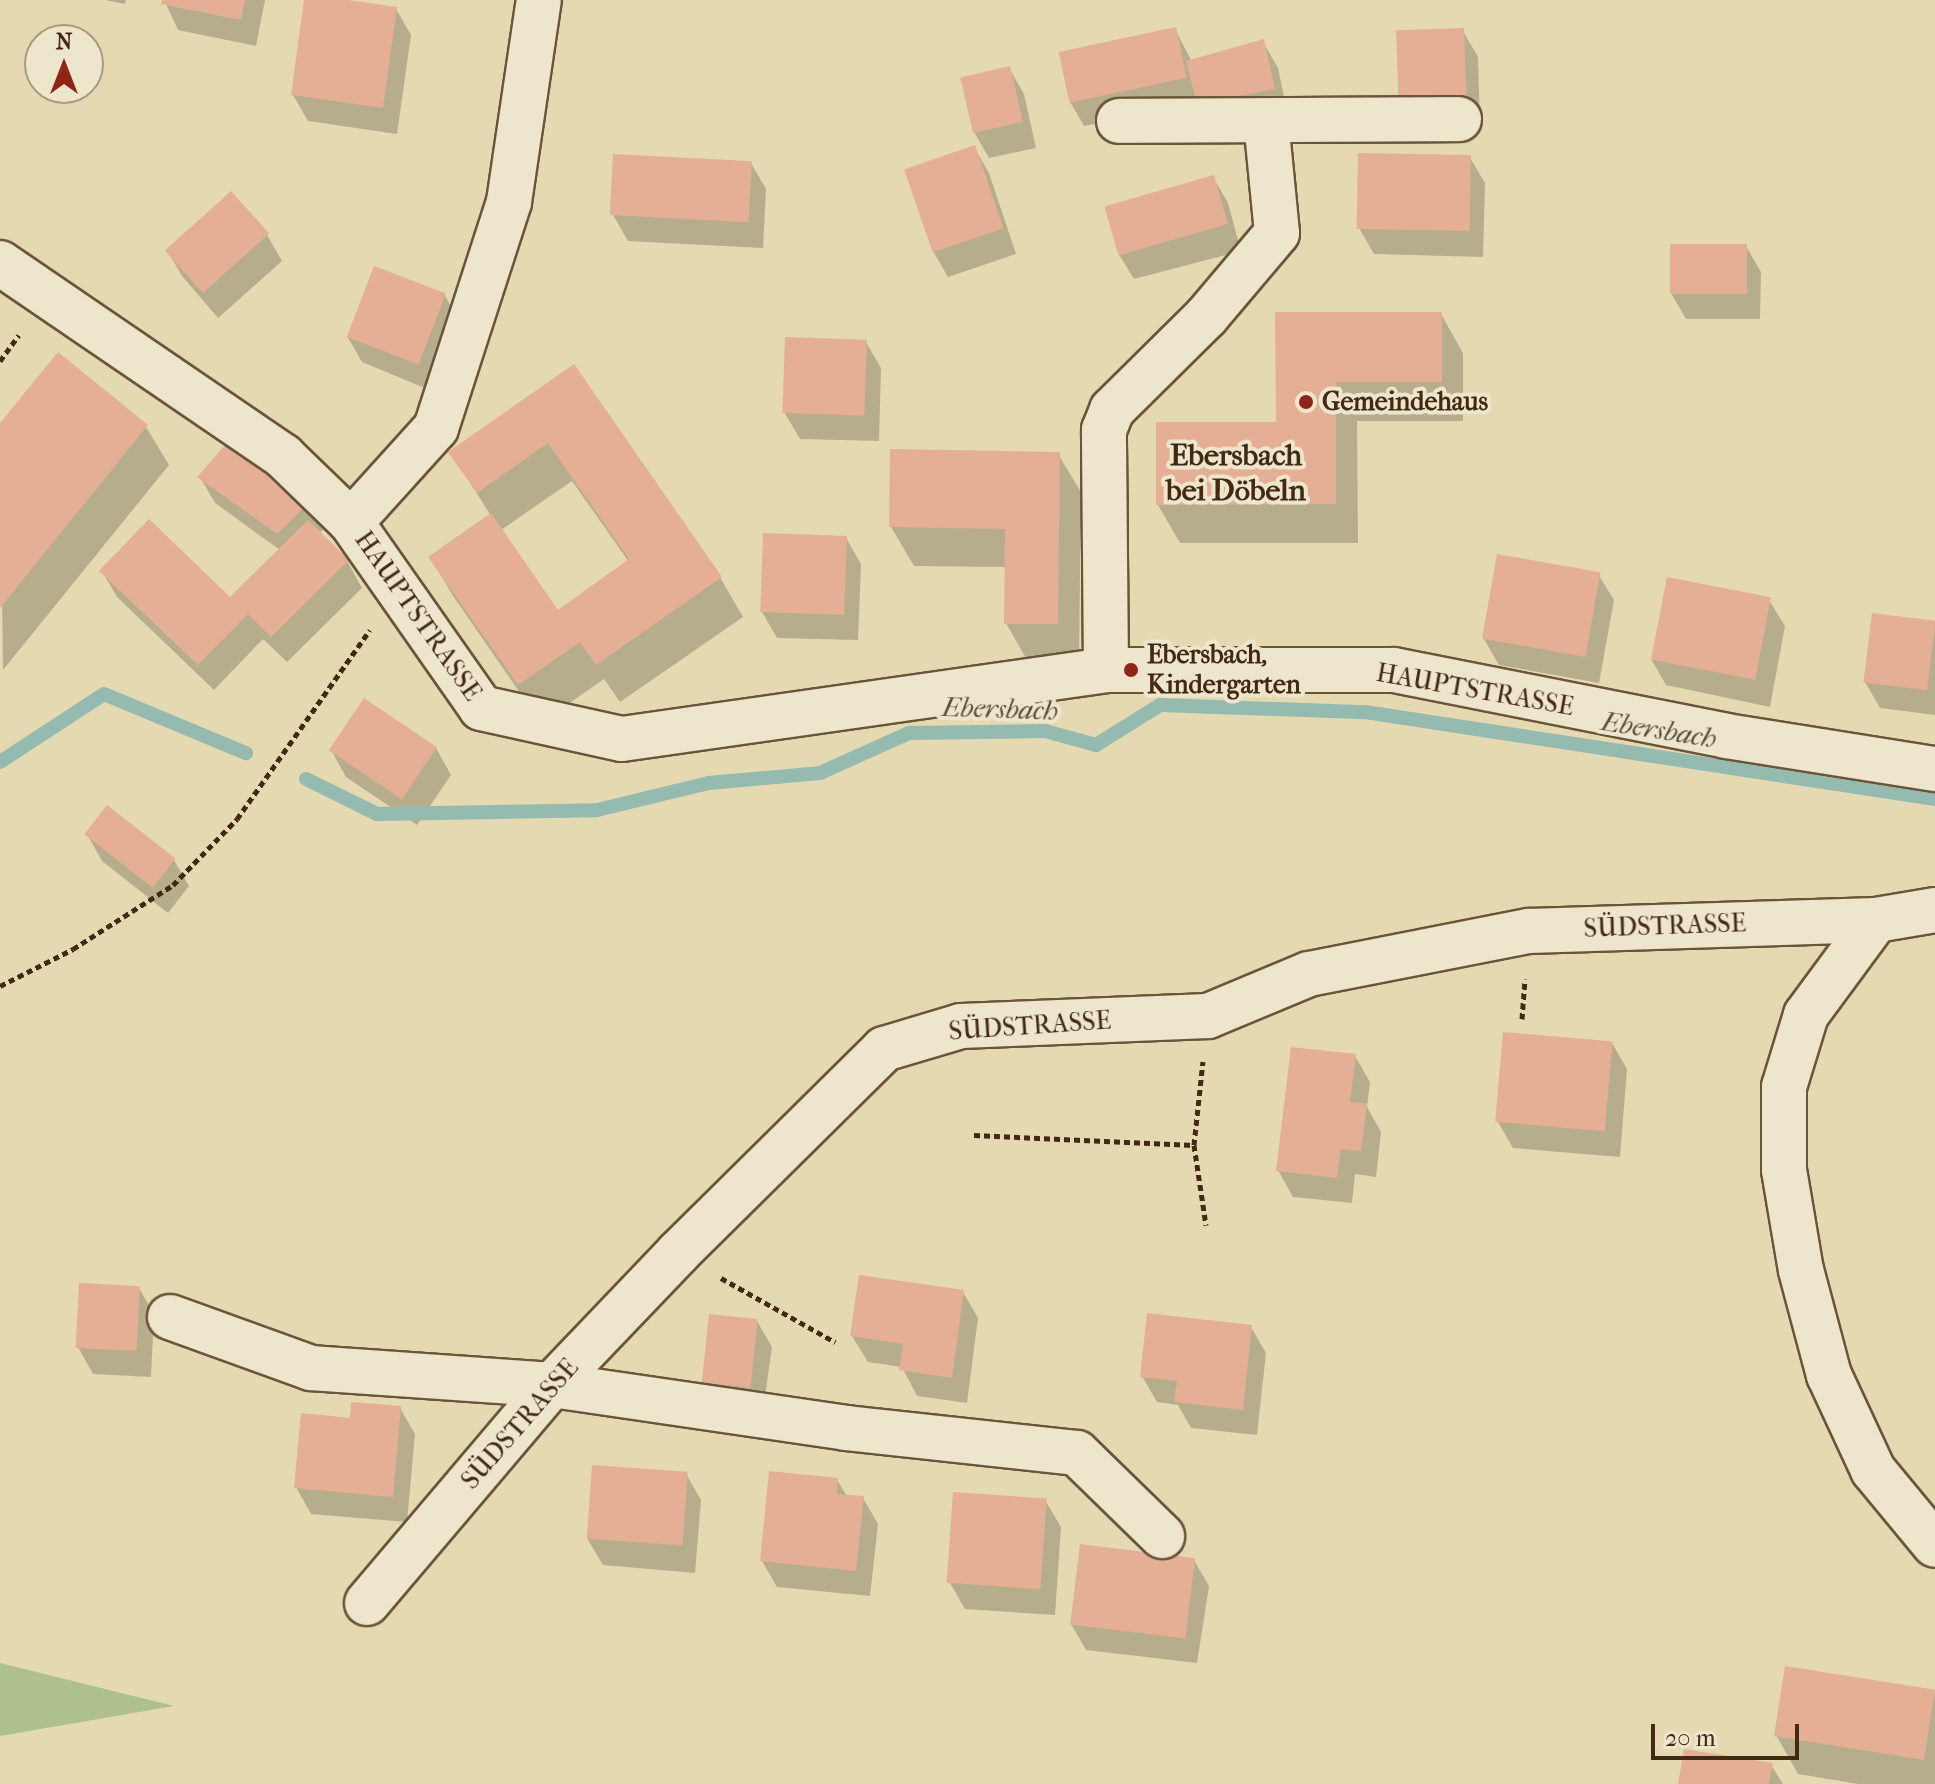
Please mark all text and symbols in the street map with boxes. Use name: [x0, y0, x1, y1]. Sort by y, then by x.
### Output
north arrow: [24, 24, 104, 104]
text: N: [56, 29, 72, 55]
place label: Gemeindehaus: [1322, 386, 1488, 418]
marker: Gemeindehaus: [1297, 393, 1315, 411]
district label: Ebersbach bei Döbeln: [1166, 438, 1306, 508]
street label: HAUPTSTRASSE: [348, 525, 488, 707]
place label: Ebersbach, Kindergarten: [1147, 639, 1301, 700]
street label: HAUPTSTRASSE: [1374, 657, 1576, 723]
marker: Ebersbach, Kindergarten: [1122, 661, 1140, 679]
water label: Ebersbach: [941, 690, 1059, 728]
water label: Ebersbach: [1599, 704, 1719, 756]
street label: SÜDSTRASSE: [1583, 908, 1747, 944]
street label: SÜDSTRASSE: [948, 1005, 1112, 1047]
street label: SÜDSTRASSE: [455, 1352, 585, 1496]
scale bar: [1655, 1708, 1803, 1758]
text: 20 m: [1665, 1724, 1716, 1752]

